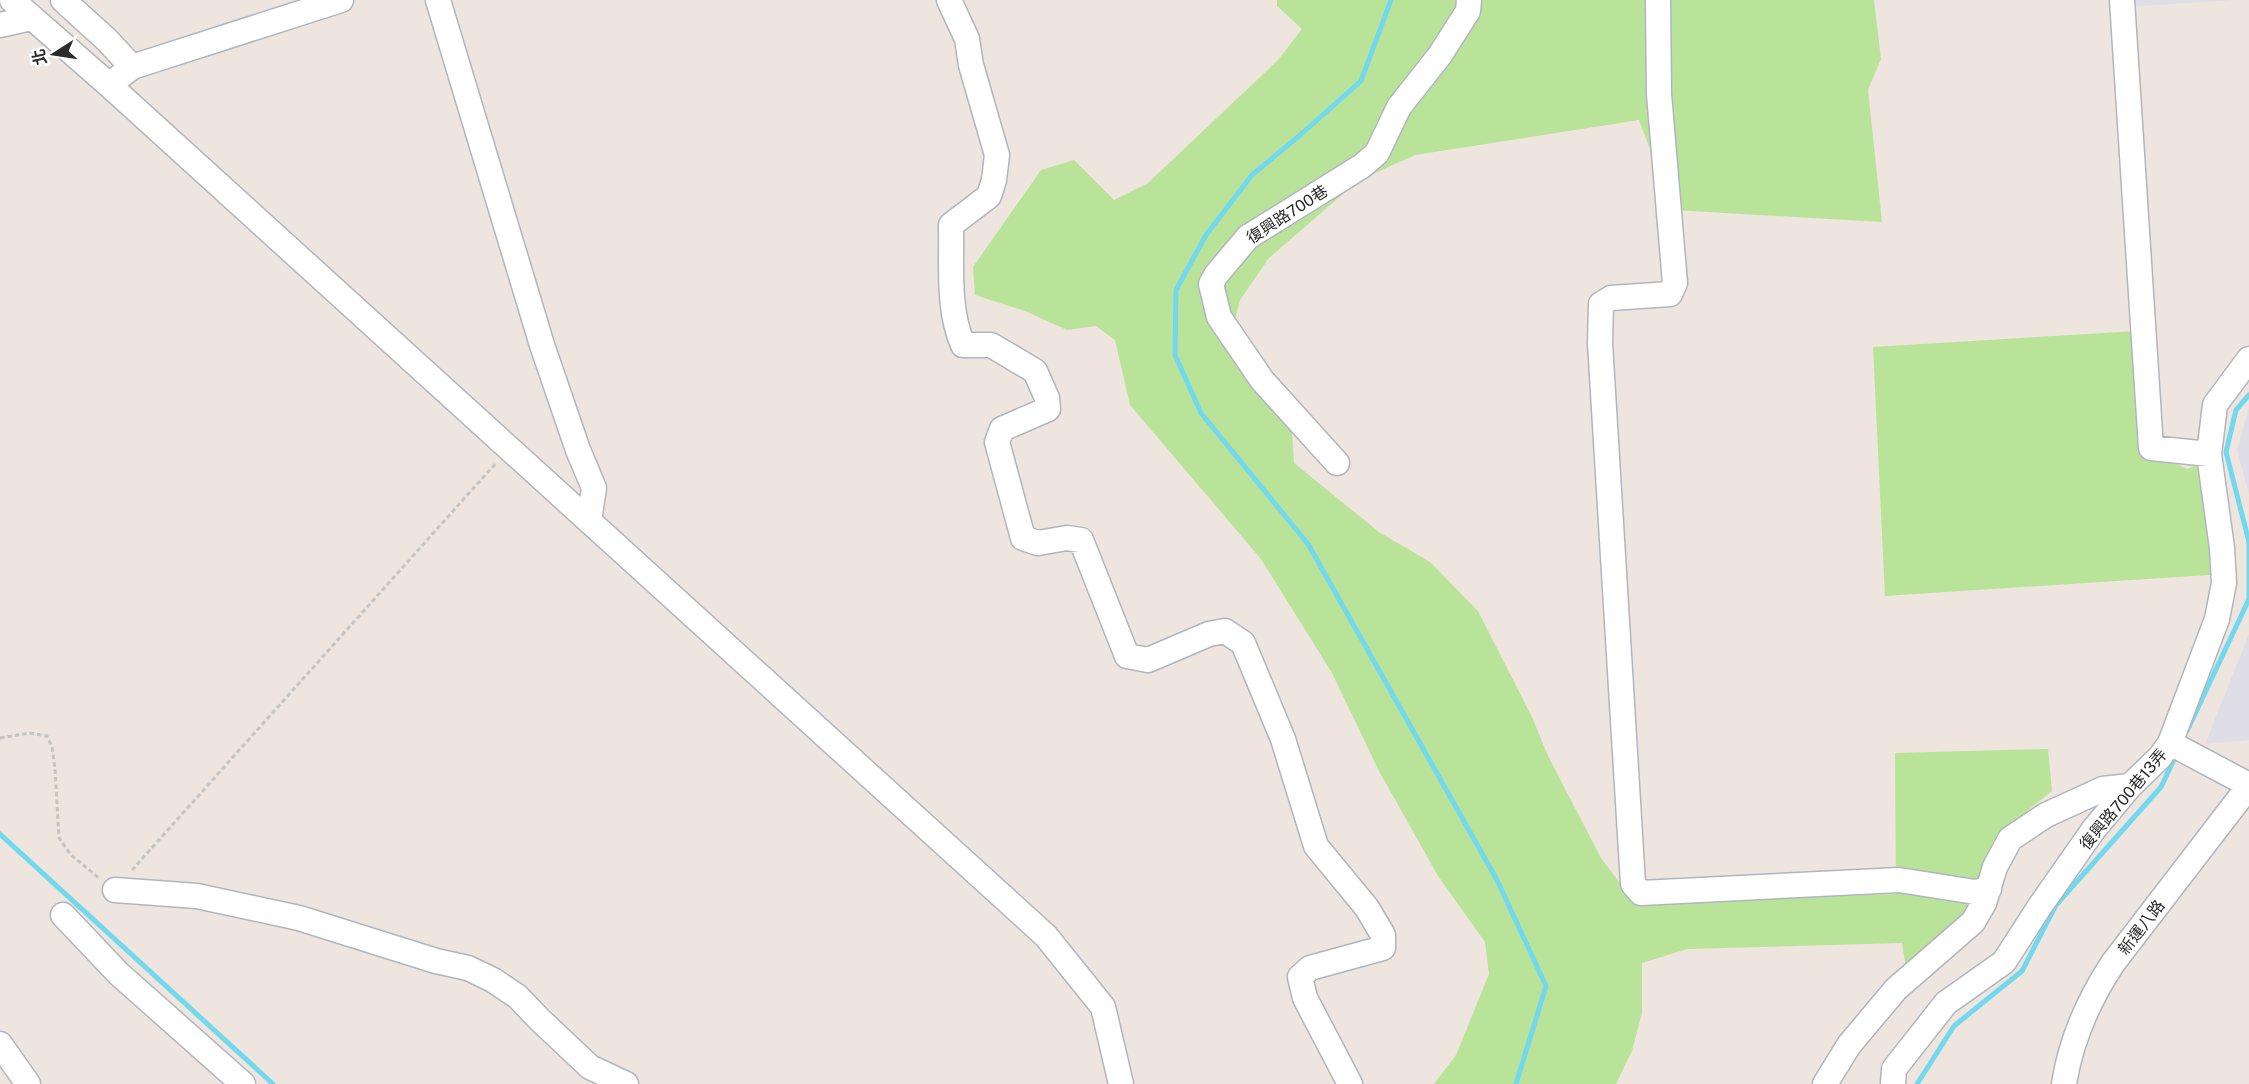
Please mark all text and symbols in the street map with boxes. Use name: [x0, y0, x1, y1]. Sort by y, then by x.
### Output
north arrow: [24, 24, 84, 84]
text: 北: [29, 47, 51, 67]
street label: 復興路700巷: [1243, 181, 1331, 248]
street label: 復興路700巷13弄: [2076, 745, 2171, 853]
street label: 新運八路: [2114, 896, 2169, 958]

